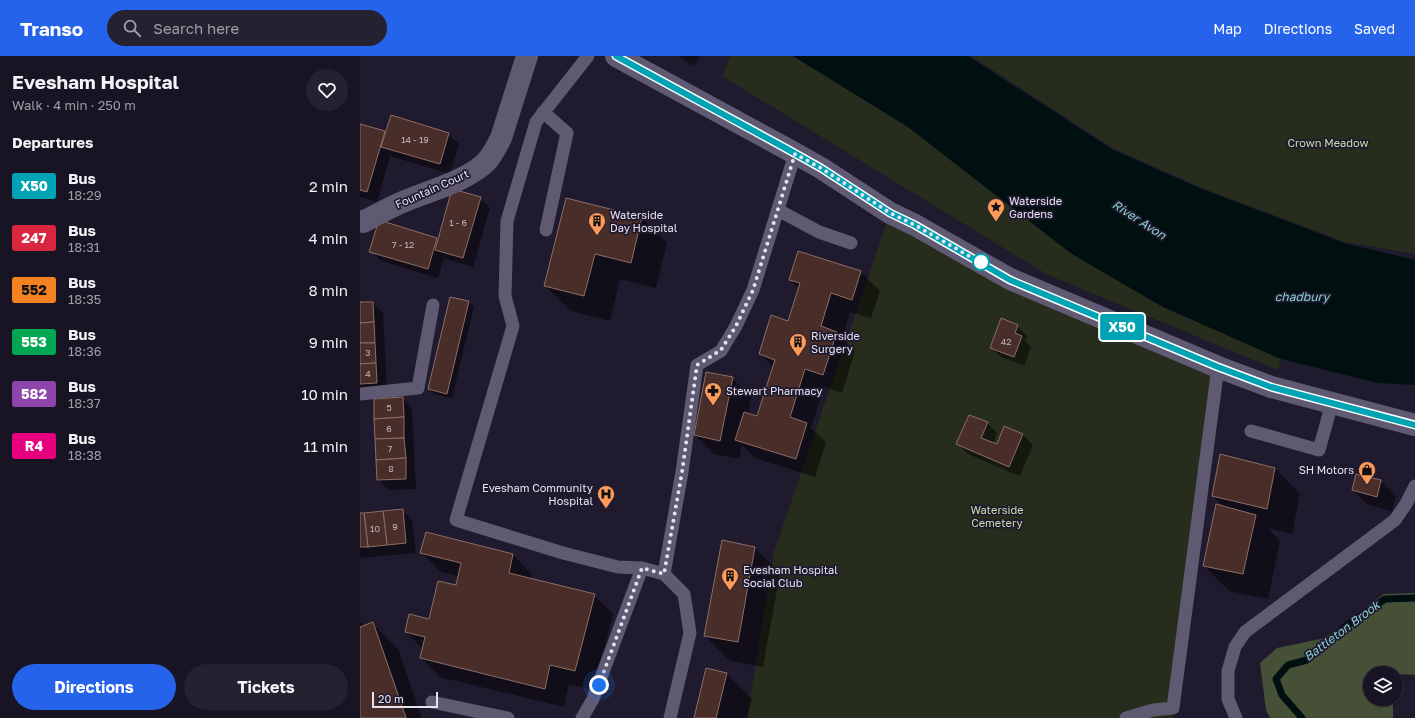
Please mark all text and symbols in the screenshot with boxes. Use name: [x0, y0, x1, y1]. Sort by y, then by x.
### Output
search box: [107, 10, 387, 46]
text: Transo: [20, 17, 83, 40]
icon: search: [121, 17, 143, 39]
text: Search here: [153, 19, 239, 37]
text: Map: [1213, 20, 1242, 37]
text: Directions: [1264, 20, 1332, 37]
text: Saved: [1354, 20, 1395, 37]
button: heart: [306, 69, 348, 111]
text: Evesham Hospital: [12, 70, 179, 93]
text: Walk · 4 min · 250 m: [12, 97, 136, 113]
text: Departures: [12, 133, 93, 151]
house number: 14 - 19: [401, 134, 429, 145]
park label: Crown Meadow: [1288, 136, 1368, 149]
street label: Fountain Court: [393, 167, 471, 211]
text: Bus: [68, 169, 96, 187]
text: X50: [20, 177, 48, 194]
text: 2 min: [309, 177, 348, 195]
text: 18:29: [68, 187, 102, 203]
place label: Waterside Gardens: [1009, 194, 1062, 220]
place icon: Waterside Gardens: [986, 197, 1006, 222]
water label: River Avon: [1110, 197, 1169, 243]
place label: Waterside Day Hospital: [610, 208, 678, 234]
building icon: Waterside Day Hospital: [587, 211, 607, 236]
house number: 1 - 6: [449, 217, 467, 228]
text: Bus: [68, 221, 96, 239]
text: 247: [22, 229, 46, 246]
text: 4 min: [309, 229, 348, 247]
text: 18:31: [68, 239, 100, 255]
house number: 7 - 12: [392, 239, 414, 250]
unlabelled marker: [972, 253, 990, 271]
text: Bus: [68, 273, 96, 291]
text: 552: [21, 281, 47, 298]
text: 8 min: [309, 281, 348, 299]
water label: chadbury: [1275, 289, 1332, 304]
text: 18:35: [68, 291, 101, 307]
line badge: X50: [1099, 314, 1145, 340]
text: X50: [1108, 318, 1136, 335]
text: Bus: [68, 325, 96, 343]
place label: Riverside Surgery: [811, 329, 860, 355]
building icon: Riverside Surgery: [788, 332, 808, 357]
text: 553: [21, 333, 47, 350]
text: 9 min: [309, 333, 348, 351]
house number: 42: [1001, 336, 1011, 347]
text: 18:36: [68, 343, 102, 359]
house number: 3: [365, 347, 371, 358]
house number: 4: [365, 368, 371, 379]
text: Bus: [68, 377, 96, 395]
pharmacy icon: Stewart Pharmacy: [703, 381, 723, 406]
place label: Stewart Pharmacy: [726, 384, 822, 397]
text: 582: [21, 385, 47, 402]
text: 10 min: [301, 385, 348, 403]
text: 18:37: [68, 395, 101, 411]
house number: 5: [386, 402, 392, 413]
house number: 6: [386, 423, 392, 434]
text: Bus: [68, 429, 96, 447]
text: R4: [25, 437, 43, 454]
text: 11 min: [303, 437, 348, 455]
house number: 7: [388, 443, 393, 454]
text: 18:38: [68, 447, 102, 463]
shop icon: SH Motors: [1357, 460, 1377, 485]
house number: 8: [388, 463, 394, 474]
place label: SH Motors: [1299, 463, 1354, 476]
place label: Evesham Community Hospital: [482, 481, 593, 507]
hospital icon: Evesham Community Hospital: [596, 484, 616, 509]
park label: Waterside Cemetery: [970, 503, 1024, 529]
house number: 9: [392, 521, 398, 532]
house number: 10: [370, 523, 380, 534]
place label: Evesham Hospital Social Club: [743, 563, 838, 589]
building icon: Evesham Hospital Social Club: [720, 566, 740, 591]
water label: Battleton Brook: [1301, 596, 1384, 664]
button: Directions: [12, 664, 176, 710]
button: Tickets: [184, 664, 348, 710]
map controls: [1363, 666, 1403, 706]
button: layers: [1363, 666, 1403, 706]
your location: [589, 675, 609, 695]
scale bar: [372, 690, 438, 709]
text: 20 m: [378, 692, 404, 705]

